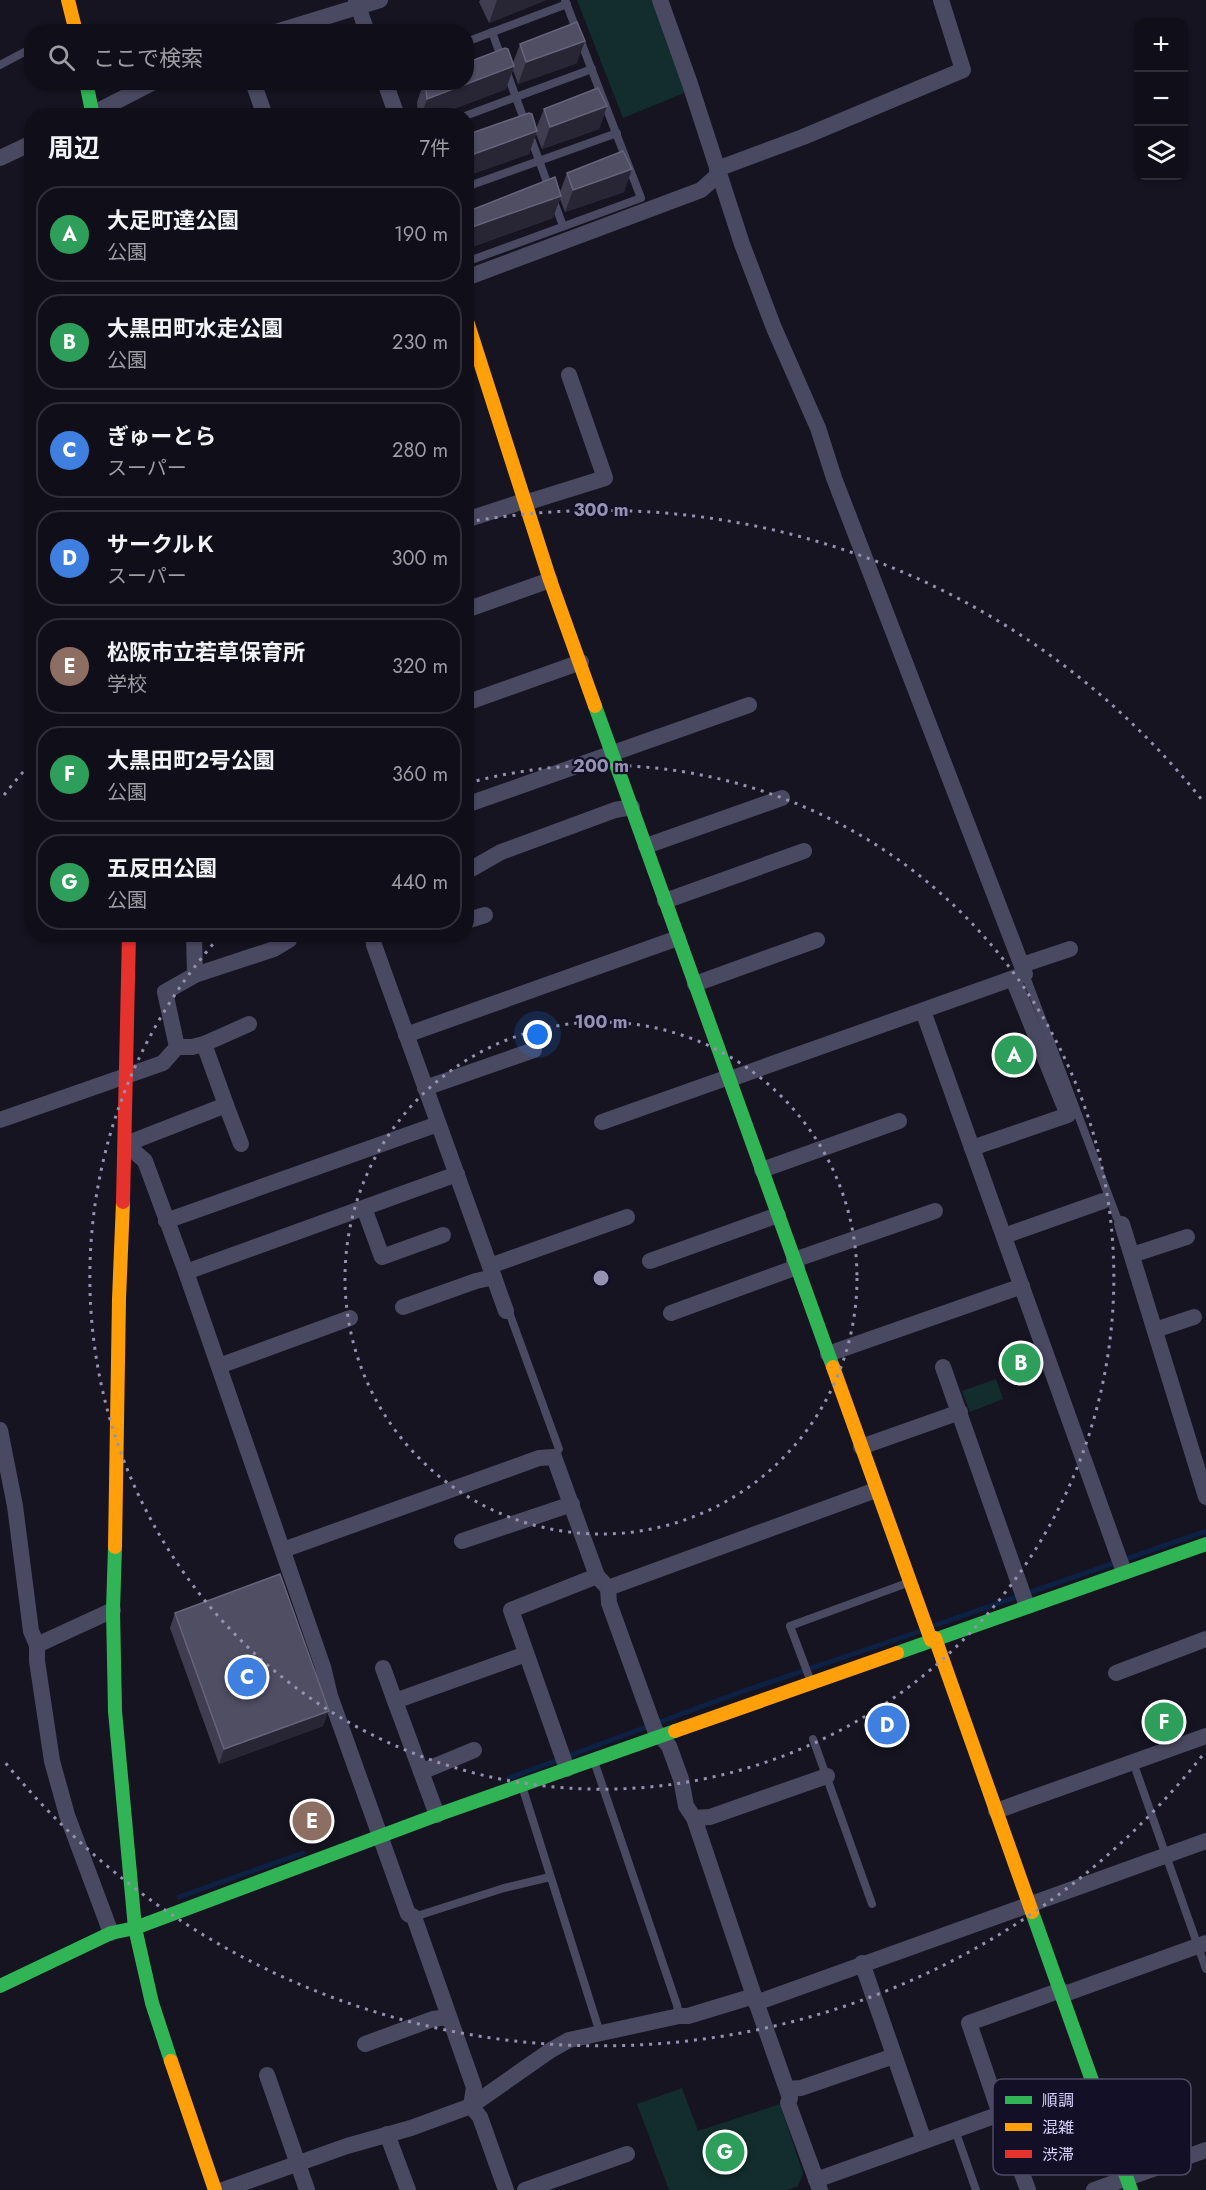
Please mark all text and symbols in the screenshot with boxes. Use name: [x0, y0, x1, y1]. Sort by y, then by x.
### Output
map controls: [1134, 18, 1188, 180]
button: +: [1134, 18, 1188, 72]
search box: [24, 24, 474, 90]
icon: search: [45, 41, 78, 74]
text: ここで検索: [93, 42, 203, 74]
button: −: [1134, 72, 1188, 126]
button: layers: [1134, 126, 1188, 180]
text: 周辺: [48, 129, 100, 167]
text: 7件: [420, 134, 450, 163]
text: 大足町達公園: [107, 204, 239, 236]
text: A: [62, 220, 77, 249]
text: 190 m: [394, 220, 448, 249]
text: 公園: [107, 238, 147, 267]
text: 大黒田町水走公園: [107, 312, 283, 344]
text: B: [63, 328, 76, 357]
text: 230 m: [392, 328, 448, 357]
text: 公園: [107, 346, 147, 375]
text: ぎゅーとら: [107, 420, 216, 452]
text: C: [62, 436, 77, 465]
text: 280 m: [392, 436, 448, 465]
text: スーパー: [107, 454, 187, 483]
text: 300 m: [573, 497, 629, 523]
text: サークルＫ: [107, 528, 216, 560]
text: D: [62, 544, 77, 573]
text: 300 m: [391, 544, 448, 573]
text: スーパー: [107, 562, 187, 591]
text: 松阪市立若草保育所: [107, 636, 305, 668]
text: E: [63, 652, 76, 681]
text: 320 m: [392, 652, 448, 681]
text: 学校: [107, 670, 147, 699]
text: 大黒田町２号公園: [107, 744, 275, 776]
text: 200 m: [573, 753, 629, 779]
text: F: [64, 760, 75, 789]
text: 360 m: [392, 760, 448, 789]
text: 公園: [107, 778, 147, 807]
text: 五反田公園: [107, 852, 217, 884]
text: G: [61, 868, 78, 897]
text: 440 m: [391, 868, 448, 897]
text: 公園: [107, 886, 147, 915]
text: 100 m: [574, 1009, 628, 1035]
your location: [523, 1020, 552, 1049]
pin: A: [994, 1032, 1034, 1078]
centre of rings: [591, 1268, 611, 1288]
pin: B: [1002, 1340, 1040, 1386]
pin: C: [228, 1654, 266, 1700]
pin: F: [1144, 1700, 1184, 1744]
pin: D: [868, 1702, 906, 1748]
pin: E: [292, 1798, 332, 1844]
legend: [993, 2079, 1191, 2175]
text: 順調: [1042, 2089, 1074, 2112]
text: 混雑: [1042, 2116, 1074, 2139]
pin: G: [706, 2130, 744, 2174]
text: 渋滞: [1042, 2143, 1074, 2166]

